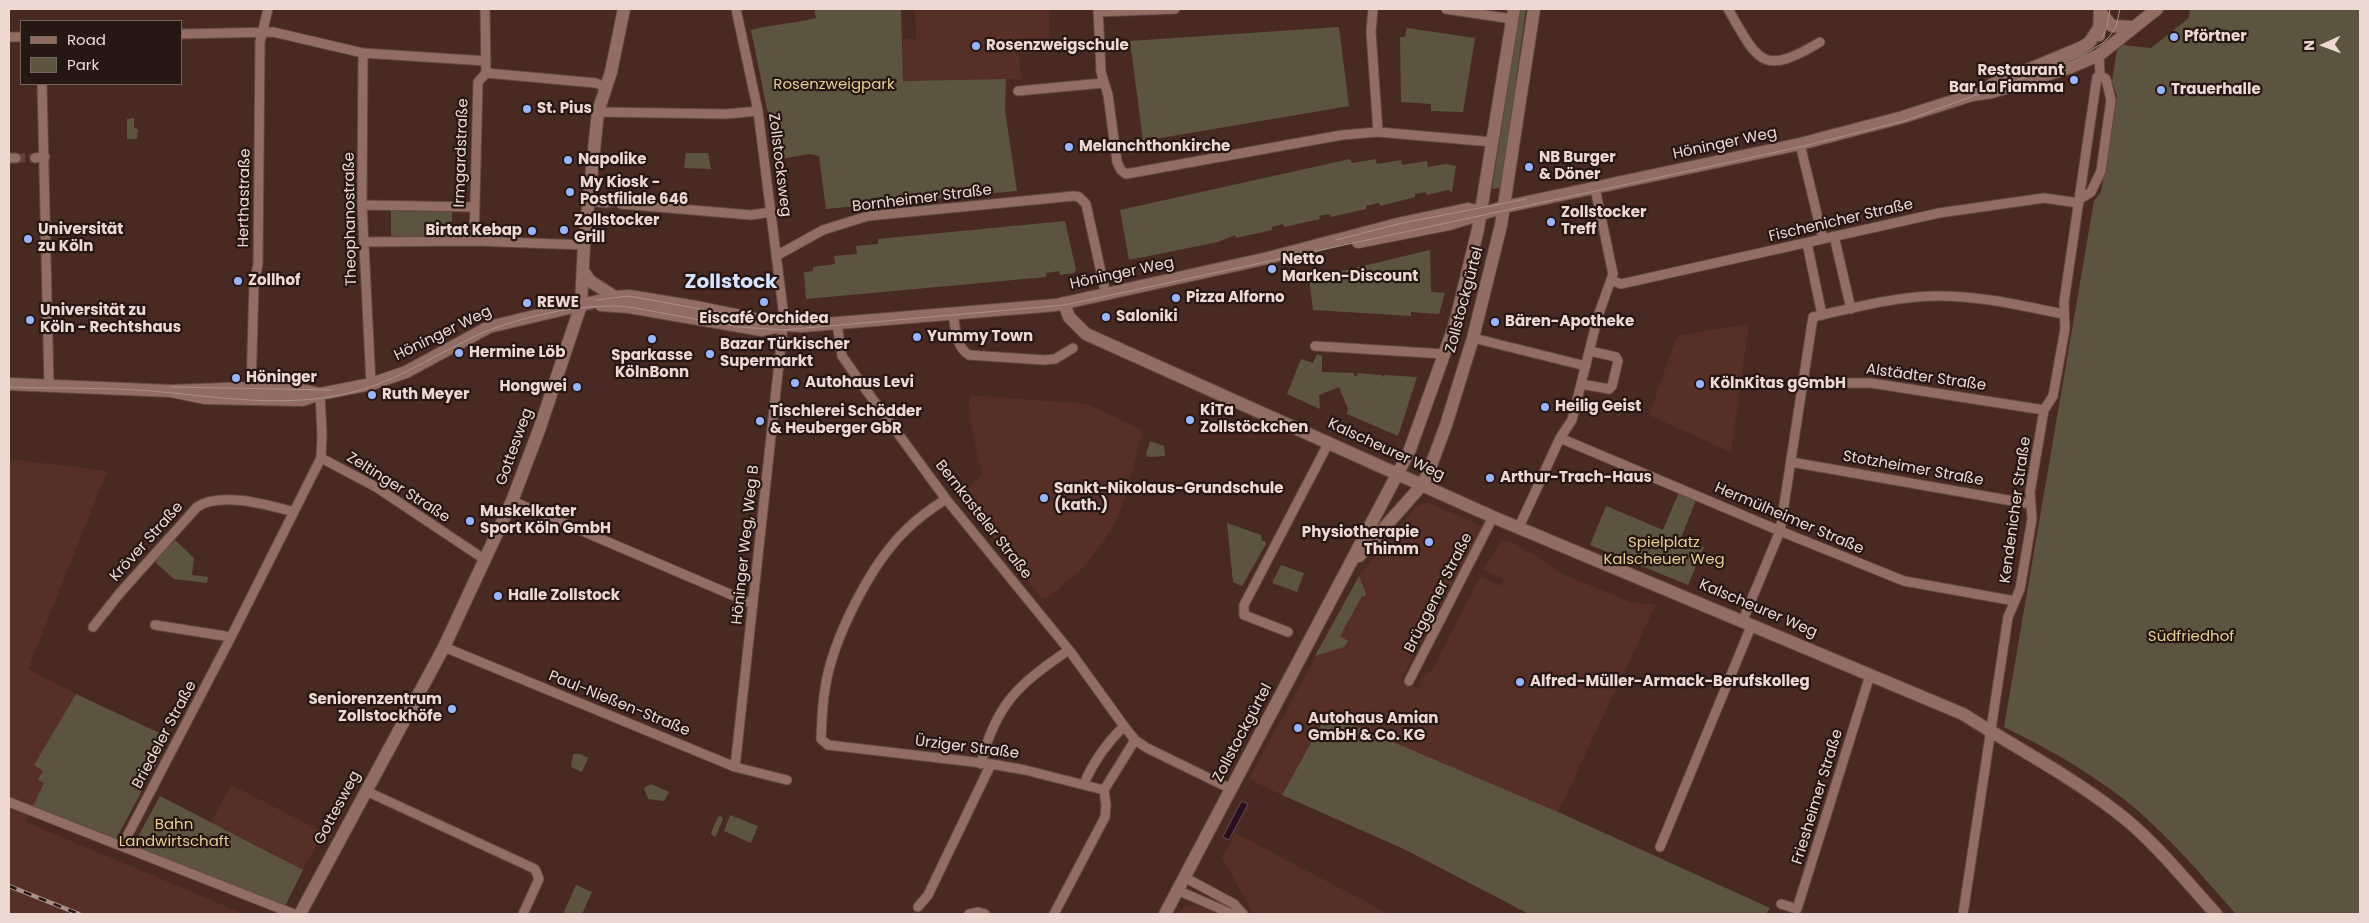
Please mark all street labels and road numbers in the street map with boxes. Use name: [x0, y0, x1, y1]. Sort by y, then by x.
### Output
street label: Irmgardstraße: [451, 98, 473, 208]
street label: Zollstocksweg: [764, 112, 794, 218]
street label: Höninger Weg: [1671, 124, 1779, 164]
street label: Herthastraße: [235, 148, 255, 248]
street label: Theophanostraße: [341, 152, 361, 286]
street label: Bornheimer Straße: [851, 182, 993, 216]
street label: Fischenicher Straße: [1767, 196, 1915, 246]
street label: Zollstockgürtel: [1442, 245, 1488, 355]
street label: Höninger Weg: [1068, 254, 1176, 294]
street label: Höninger Weg: [391, 303, 495, 365]
street label: Alstädter Straße: [1865, 361, 1987, 395]
street label: Gottesweg: [493, 406, 537, 488]
street label: Kalscheurer Weg: [1325, 415, 1447, 485]
street label: Kendenicher Straße: [1997, 436, 2035, 584]
street label: Stotzheimer Straße: [1841, 448, 1985, 490]
street label: Zeltinger Straße: [343, 449, 453, 527]
street label: Bernkasteler Straße: [931, 457, 1035, 583]
street label: Höninger Weg, Weg B: [729, 464, 763, 626]
street label: Hermülheimer Straße: [1712, 479, 1866, 559]
street label: Kröver Straße: [107, 498, 187, 586]
street label: Brüggener Straße: [1401, 530, 1477, 656]
street label: Kalscheurer Weg: [1696, 576, 1820, 642]
street label: Paul-Nießen-Straße: [546, 667, 692, 741]
street label: Briedeler Straße: [129, 678, 201, 792]
street label: Zollstockgürtel: [1210, 681, 1276, 785]
street label: Friesheimer Straße: [1789, 727, 1847, 867]
street label: Ürziger Straße: [914, 733, 1020, 763]
street label: Gottesweg: [311, 768, 365, 848]

